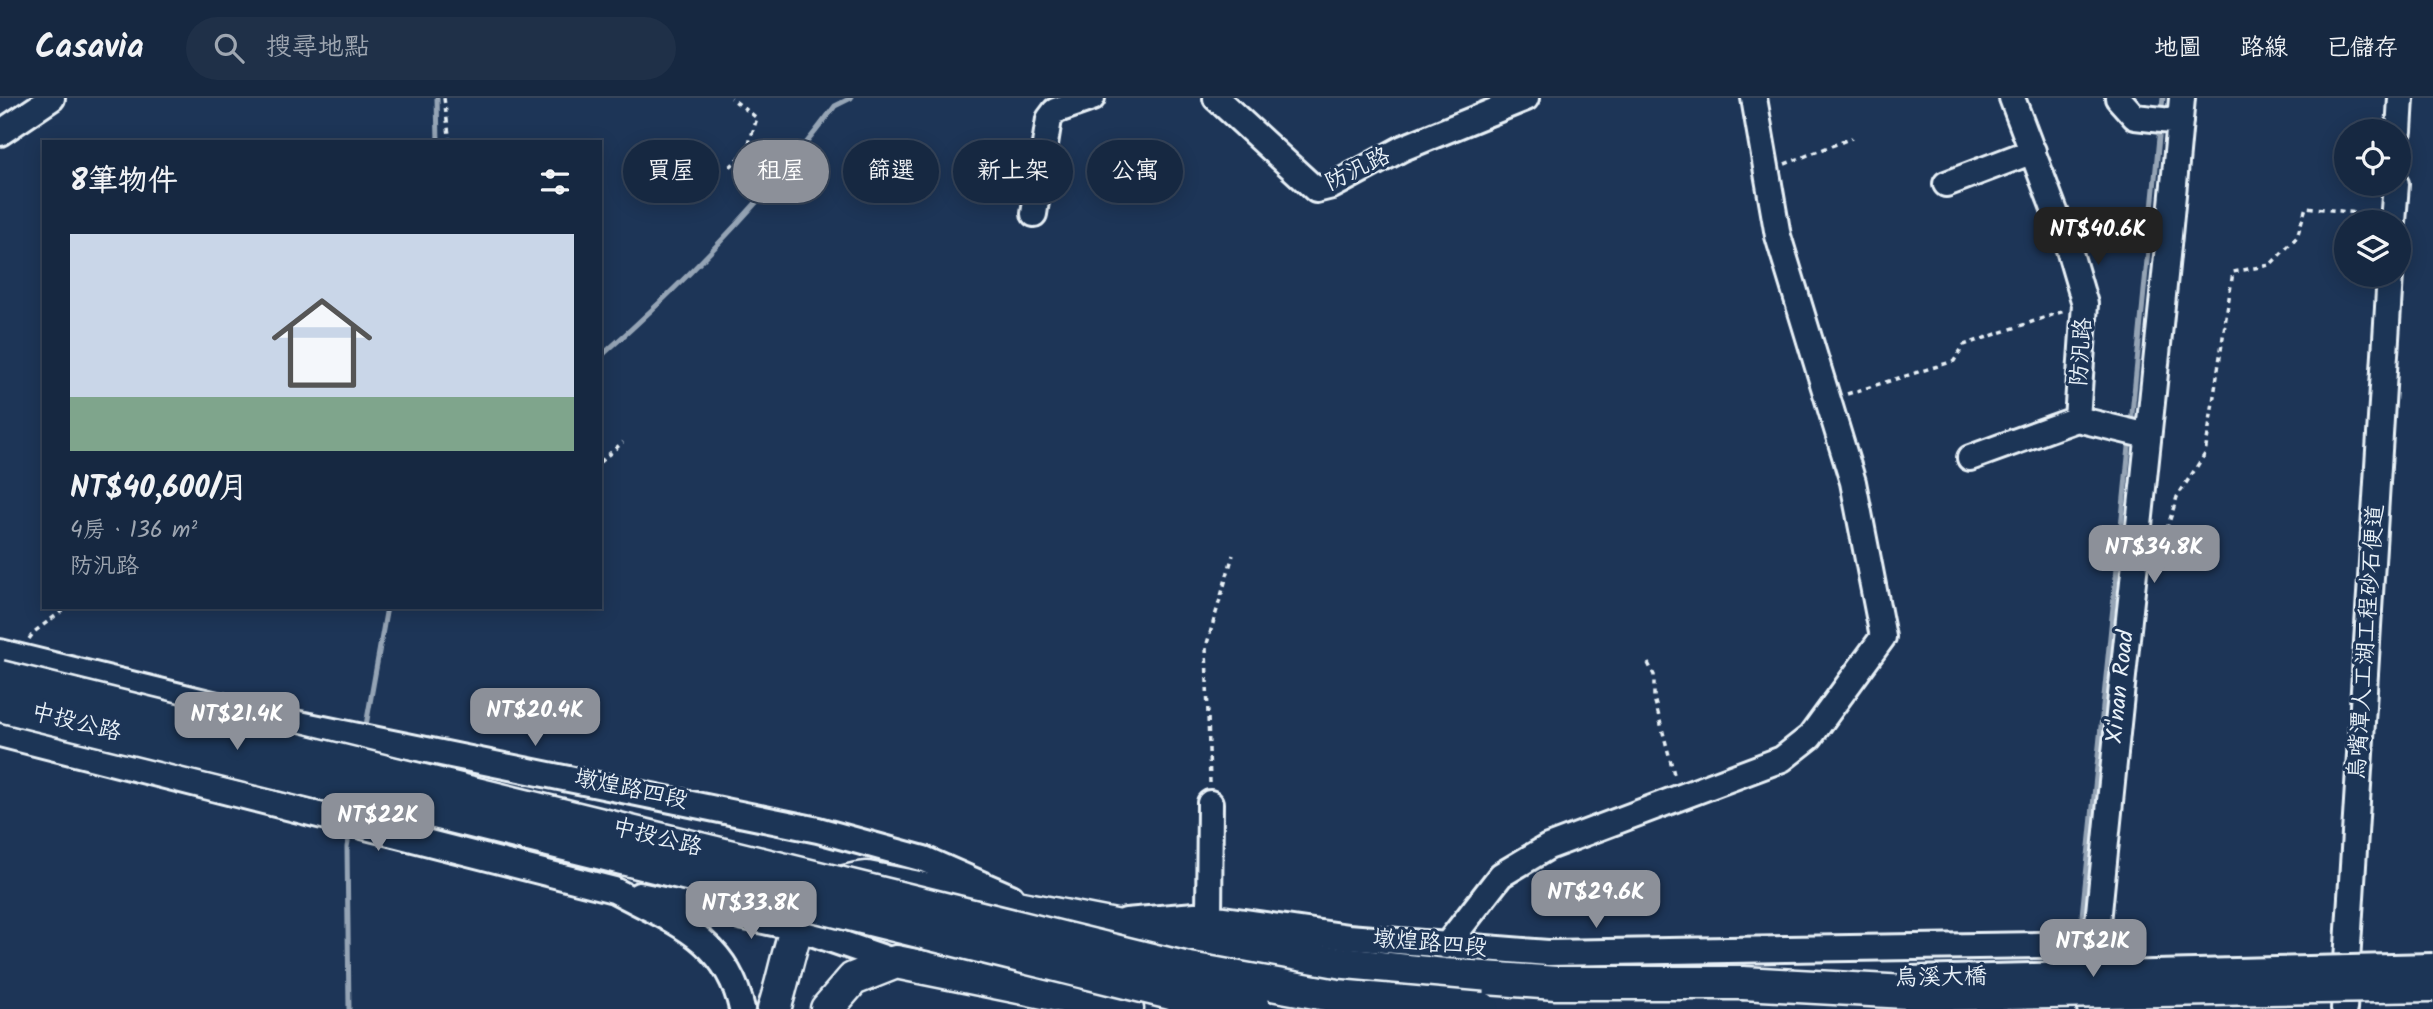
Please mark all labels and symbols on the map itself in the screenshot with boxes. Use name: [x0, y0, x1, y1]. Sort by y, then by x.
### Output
street label: 防汎路: [1319, 139, 1397, 201]
pin: NT$40.6K: [2026, 208, 2170, 267]
street label: 防汎路: [2062, 316, 2102, 388]
street label: 烏嘴潭人工湖工程砂石便道: [2339, 503, 2395, 781]
pin: NT$34.8K: [2082, 526, 2226, 585]
street label: Xi'nan Road: [2097, 628, 2145, 745]
pin: NT$20.4K: [463, 688, 607, 748]
pin: NT$21.4K: [165, 692, 309, 752]
street label: 中投公路: [27, 694, 125, 752]
street label: 墩煌路四段: [571, 760, 691, 820]
pin: NT$22K: [321, 794, 435, 853]
street label: 中投公路: [608, 809, 706, 867]
pin: NT$29.6K: [1524, 870, 1668, 930]
pin: NT$33.8K: [679, 882, 823, 941]
pin: NT$21K: [2036, 920, 2150, 979]
street label: 墩煌路四段: [1371, 921, 1489, 967]
street label: 烏溪大橋: [1895, 959, 1987, 997]

